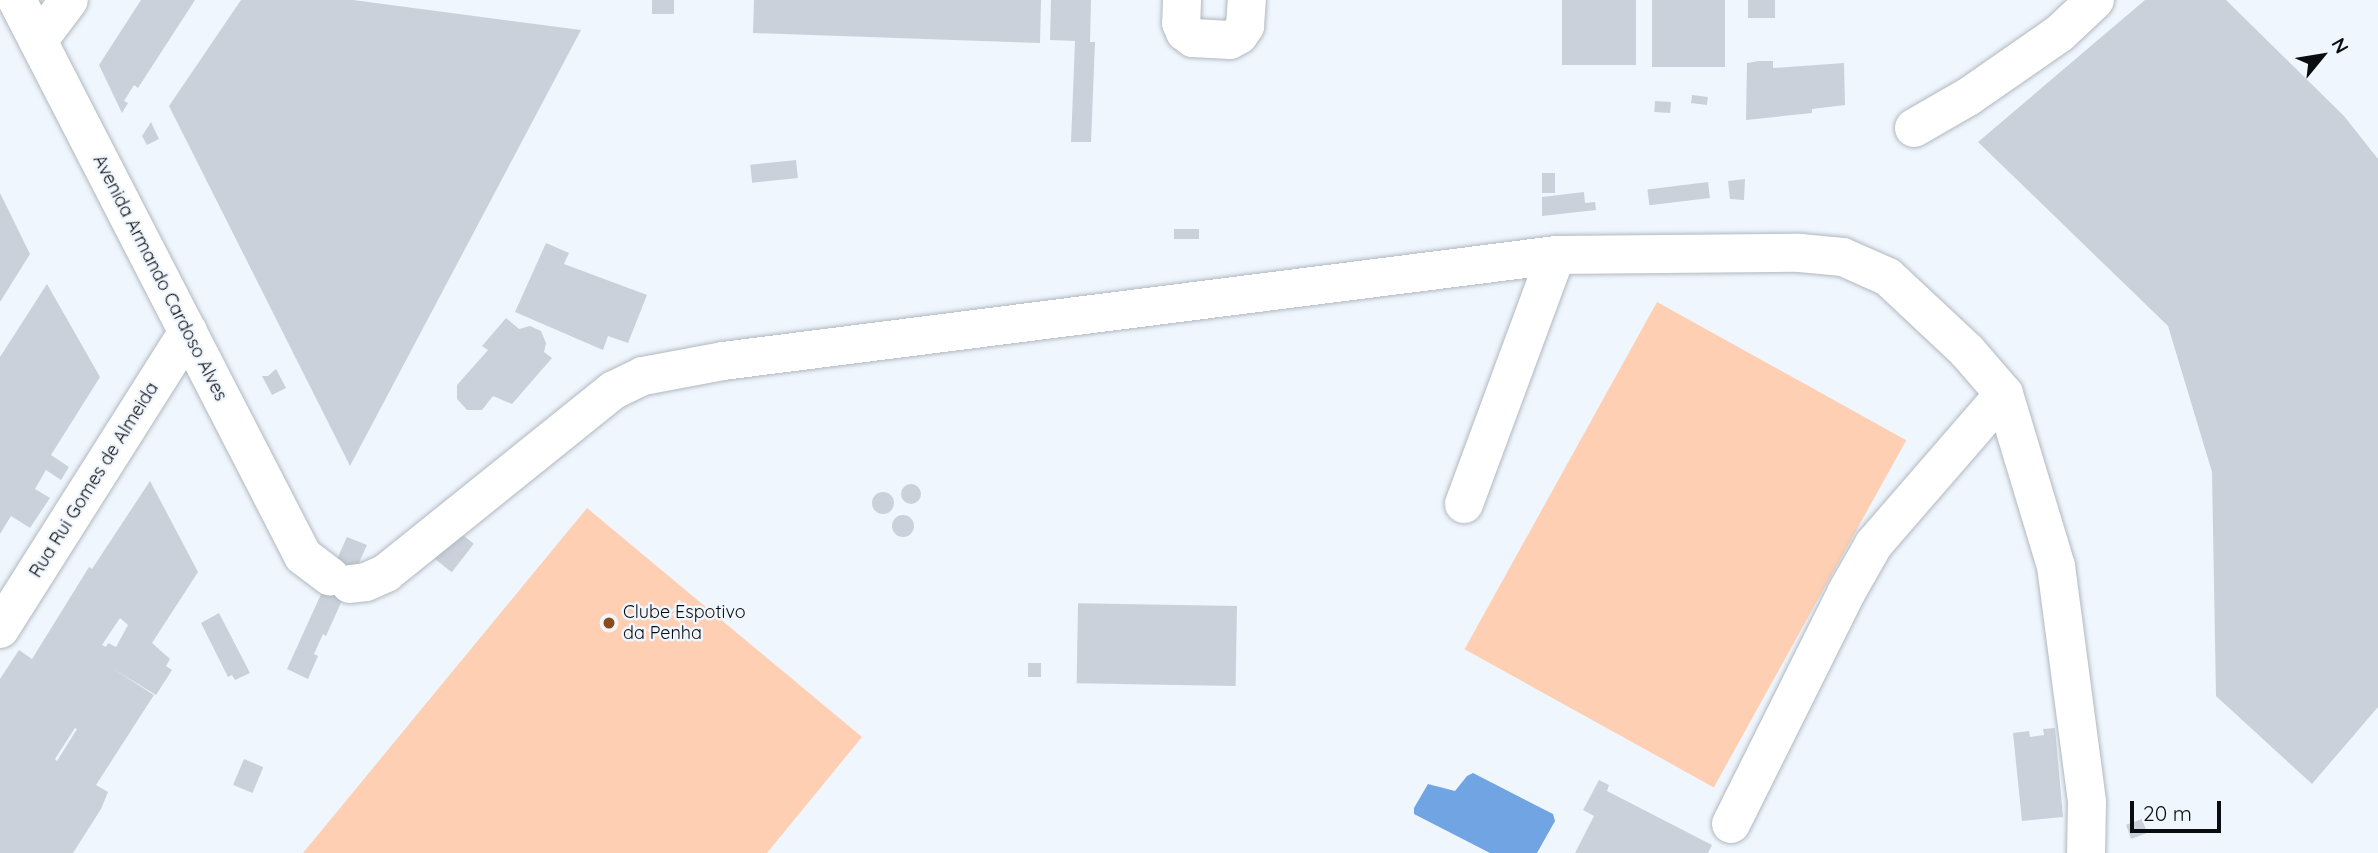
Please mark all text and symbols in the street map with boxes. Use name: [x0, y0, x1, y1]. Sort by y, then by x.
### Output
north arrow: [2287, 21, 2357, 91]
text: N: [2326, 33, 2354, 58]
street label: Avenida Armando Cardoso Alves: [88, 151, 232, 405]
street label: Rua Rui Gomes de Almeida: [25, 378, 163, 582]
place label: Clube Espotivo da Penha: [623, 602, 746, 644]
marker: Clube Espotivo da Penha: [601, 615, 617, 631]
scale bar: [2133, 786, 2224, 830]
text: 20 m: [2143, 800, 2192, 826]

